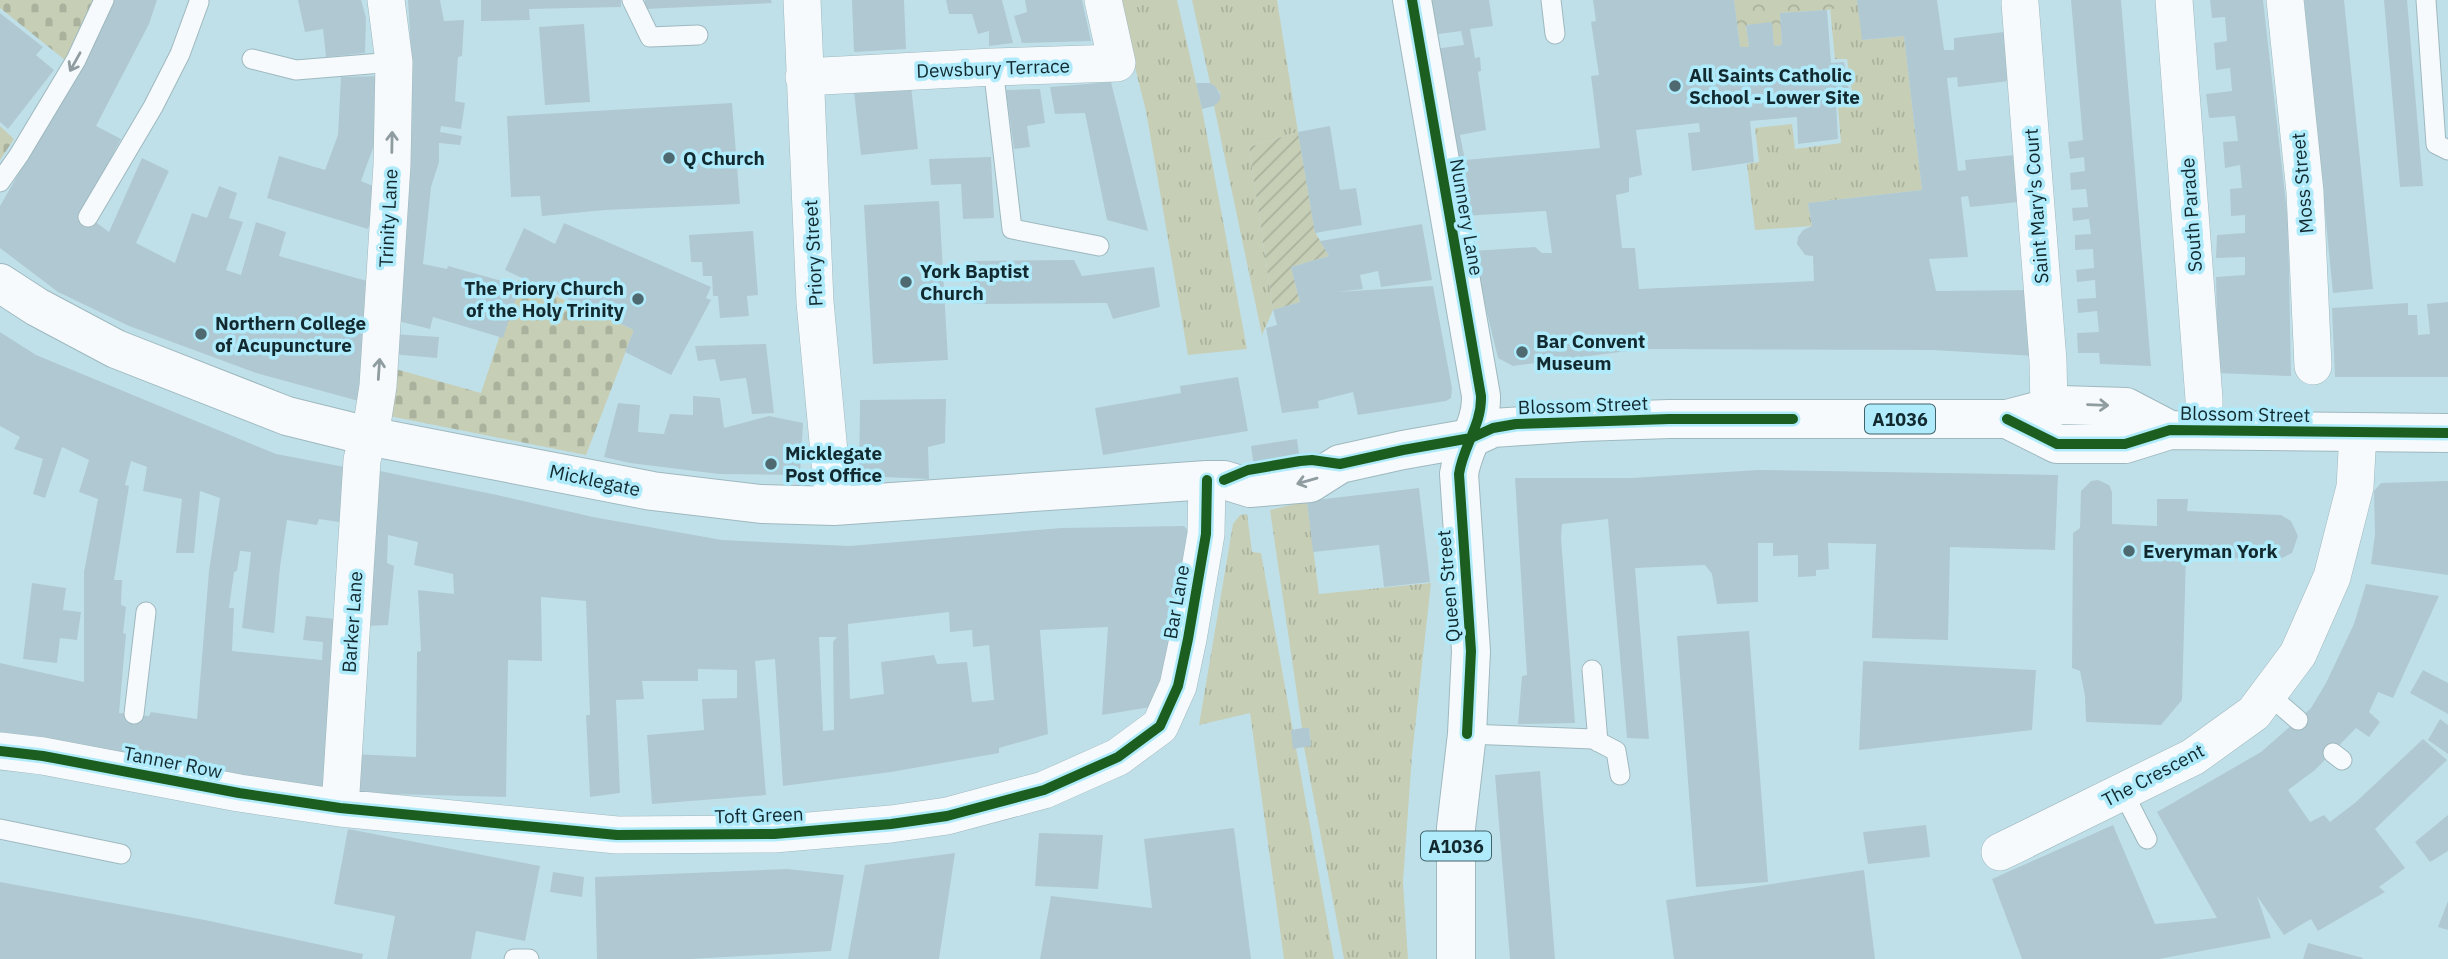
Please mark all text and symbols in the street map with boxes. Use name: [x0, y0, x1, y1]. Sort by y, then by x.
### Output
one-way arrow: [68, 51, 82, 71]
street label: Dewsbury Terrace: [916, 53, 1070, 83]
place label: All Saints Catholic School - Lower Site: [1689, 63, 1860, 109]
marker: All Saints Catholic School - Lower Site: [1667, 78, 1683, 94]
street label: Saint Mary's Court: [2019, 127, 2053, 285]
one-way arrow: [385, 131, 399, 154]
street label: Moss Street: [2286, 132, 2318, 234]
place label: Q Church: [683, 146, 765, 170]
marker: Q Church: [661, 150, 677, 166]
street label: Nunnery Lane: [1445, 157, 1489, 277]
street label: South Parade: [2175, 157, 2207, 273]
street label: Trinity Lane: [373, 168, 403, 268]
street label: Priory Street: [798, 199, 828, 307]
place label: York Baptist Church: [920, 259, 1029, 305]
marker: York Baptist Church: [898, 274, 914, 290]
place label: The Priory Church of the Holy Trinity: [464, 276, 625, 322]
marker: The Priory Church of the Holy Trinity: [630, 291, 646, 307]
place label: Northern College of Acupuncture: [215, 311, 366, 357]
marker: Northern College of Acupuncture: [193, 326, 209, 342]
place label: Bar Convent Museum: [1536, 329, 1645, 375]
marker: Bar Convent Museum: [1514, 344, 1530, 360]
one-way arrow: [373, 358, 386, 381]
street label: Blossom Street: [1517, 391, 1649, 419]
one-way arrow: [2086, 399, 2109, 412]
street label: Blossom Street: [2180, 401, 2310, 427]
road number: A1036: [1865, 404, 1935, 433]
place label: Micklegate Post Office: [785, 441, 882, 487]
marker: Micklegate Post Office: [763, 456, 779, 472]
street label: Micklegate: [547, 459, 643, 501]
one-way arrow: [1297, 475, 1319, 488]
street label: Queen Street: [1431, 529, 1465, 643]
place label: Everyman York: [2143, 539, 2277, 563]
marker: Everyman York: [2121, 543, 2137, 559]
street label: Bar Lane: [1158, 563, 1194, 641]
street label: Barker Lane: [336, 570, 368, 674]
street label: The Crescent: [2098, 738, 2208, 812]
street label: Tanner Row: [122, 741, 224, 783]
street label: Toft Green: [714, 801, 804, 829]
road number: A1036: [1421, 832, 1491, 860]

